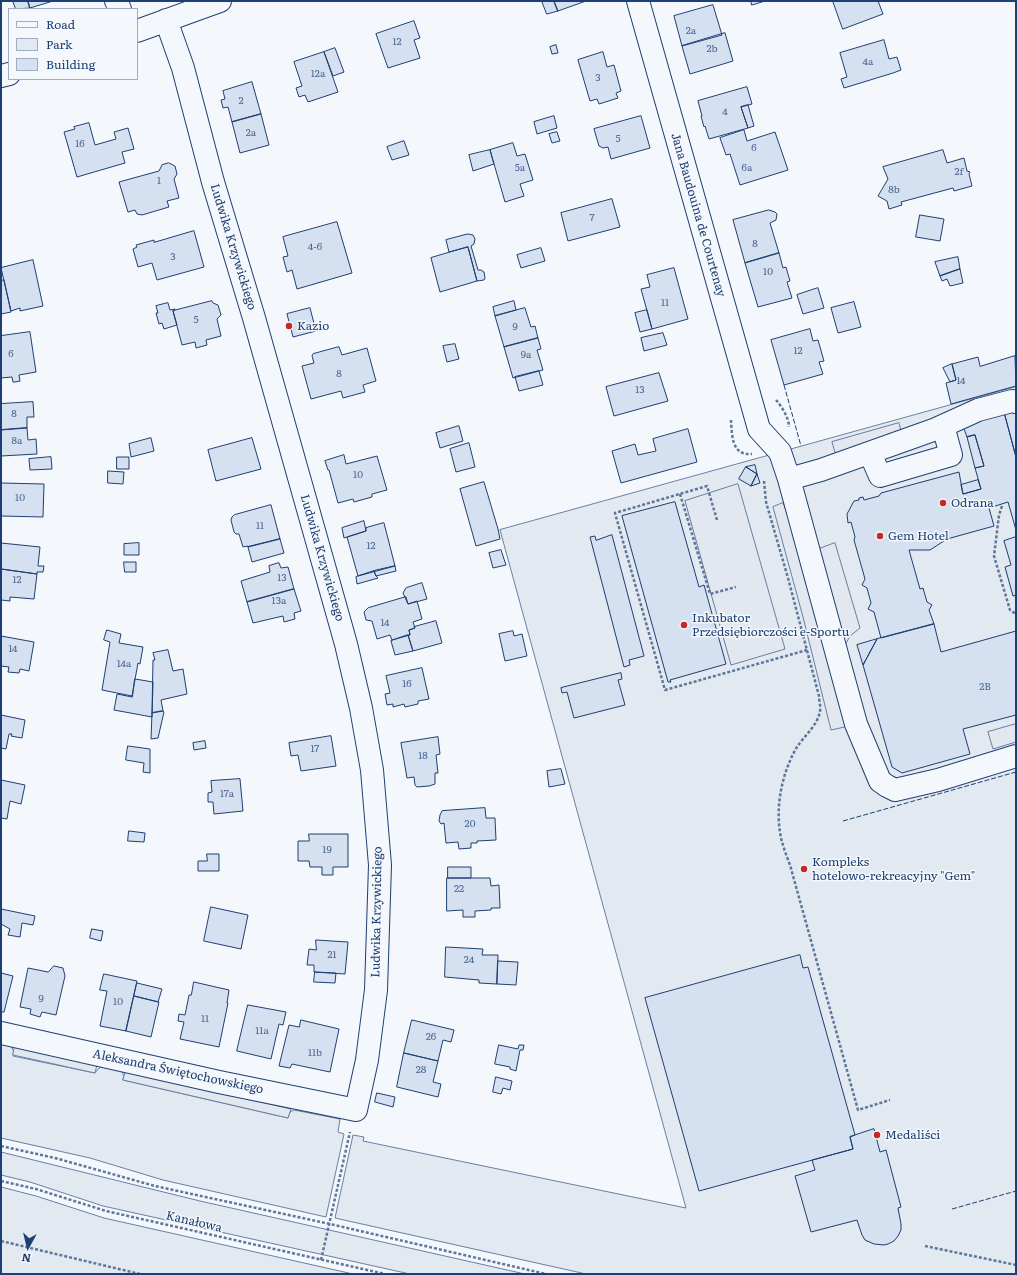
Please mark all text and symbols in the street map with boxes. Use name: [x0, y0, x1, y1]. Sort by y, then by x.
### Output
legend: [8, 8, 138, 80]
text: Road: [46, 15, 75, 33]
house number: 2a: [686, 25, 696, 37]
text: Park: [46, 35, 72, 53]
house number: 12: [392, 36, 402, 48]
house number: 2b: [706, 43, 718, 55]
text: Building: [46, 55, 95, 73]
house number: 4a: [863, 56, 873, 68]
house number: 12a: [311, 68, 325, 80]
house number: 3: [595, 72, 601, 84]
house number: 2: [238, 95, 244, 107]
house number: 4: [722, 106, 728, 118]
house number: 2a: [246, 127, 256, 139]
street label: Jana Baudouina de Courtenay: [668, 131, 728, 299]
house number: 5: [615, 133, 621, 145]
house number: 16: [75, 138, 85, 150]
house number: 6: [751, 142, 757, 154]
house number: 5a: [515, 162, 525, 174]
house number: 6a: [742, 162, 752, 174]
house number: 2f: [955, 166, 963, 178]
house number: 1: [157, 175, 161, 187]
street label: Ludwika Krzywickiego: [207, 182, 259, 312]
house number: 8b: [888, 184, 900, 196]
house number: 7: [589, 212, 595, 224]
house number: 8: [752, 238, 758, 250]
house number: 4-6: [308, 241, 322, 253]
house number: 3: [170, 251, 176, 263]
house number: 10: [763, 266, 773, 278]
house number: 11: [661, 297, 669, 309]
house number: 5: [193, 314, 199, 326]
place label: Kazio: [297, 319, 329, 333]
marker: Kazio: [284, 321, 294, 331]
house number: 9: [512, 321, 518, 333]
house number: 12: [793, 345, 803, 357]
house number: 6: [8, 348, 14, 360]
house number: 9a: [521, 349, 531, 361]
house number: 8: [336, 368, 342, 380]
house number: 14: [956, 375, 966, 387]
house number: 13: [635, 384, 645, 396]
house number: 8: [11, 408, 17, 420]
house number: 8a: [12, 435, 22, 447]
house number: 10: [353, 469, 363, 481]
house number: 10: [15, 492, 25, 504]
street label: Ludwika Krzywickiego: [297, 493, 347, 623]
place label: Odrana: [951, 496, 994, 510]
marker: Odrana: [938, 498, 948, 508]
house number: 11: [256, 520, 264, 532]
place label: Gem Hotel: [888, 529, 949, 543]
marker: Gem Hotel: [875, 531, 885, 541]
house number: 12: [366, 540, 376, 552]
house number: 13: [277, 572, 287, 584]
house number: 12: [12, 574, 22, 586]
house number: 13a: [272, 595, 286, 607]
place label: Inkubator Przedsiębiorczości e-Sportu: [692, 611, 849, 639]
house number: 14: [380, 617, 390, 629]
marker: Inkubator Przedsiębiorczości e-Sportu: [679, 620, 689, 630]
house number: 14: [8, 643, 18, 655]
house number: 14a: [117, 658, 131, 670]
house number: 16: [402, 678, 412, 690]
house number: 2B: [979, 681, 991, 693]
house number: 17: [311, 743, 319, 755]
house number: 18: [418, 750, 428, 762]
house number: 17a: [220, 788, 234, 800]
house number: 20: [465, 818, 475, 830]
house number: 19: [322, 844, 332, 856]
street label: Ludwika Krzywickiego: [369, 846, 385, 978]
place label: Kompleks hotelowo-rekreacyjny "Gem": [812, 855, 975, 883]
marker: Kompleks hotelowo-rekreacyjny "Gem": [799, 864, 809, 874]
house number: 22: [454, 883, 464, 895]
house number: 21: [327, 949, 337, 961]
house number: 24: [464, 954, 474, 966]
house number: 9: [38, 993, 44, 1005]
house number: 10: [113, 996, 123, 1008]
house number: 11: [201, 1013, 209, 1025]
house number: 11a: [255, 1025, 269, 1037]
house number: 26: [426, 1031, 436, 1043]
street label: Aleksandra Świętochowskiego: [91, 1047, 265, 1097]
house number: 11b: [308, 1047, 322, 1059]
house number: 28: [416, 1064, 426, 1076]
place label: Medaliści: [885, 1128, 940, 1142]
marker: Medaliści: [872, 1130, 882, 1140]
street label: Kanałowa: [165, 1209, 223, 1235]
north arrow: [8, 1227, 48, 1267]
text: N: [21, 1250, 32, 1267]

